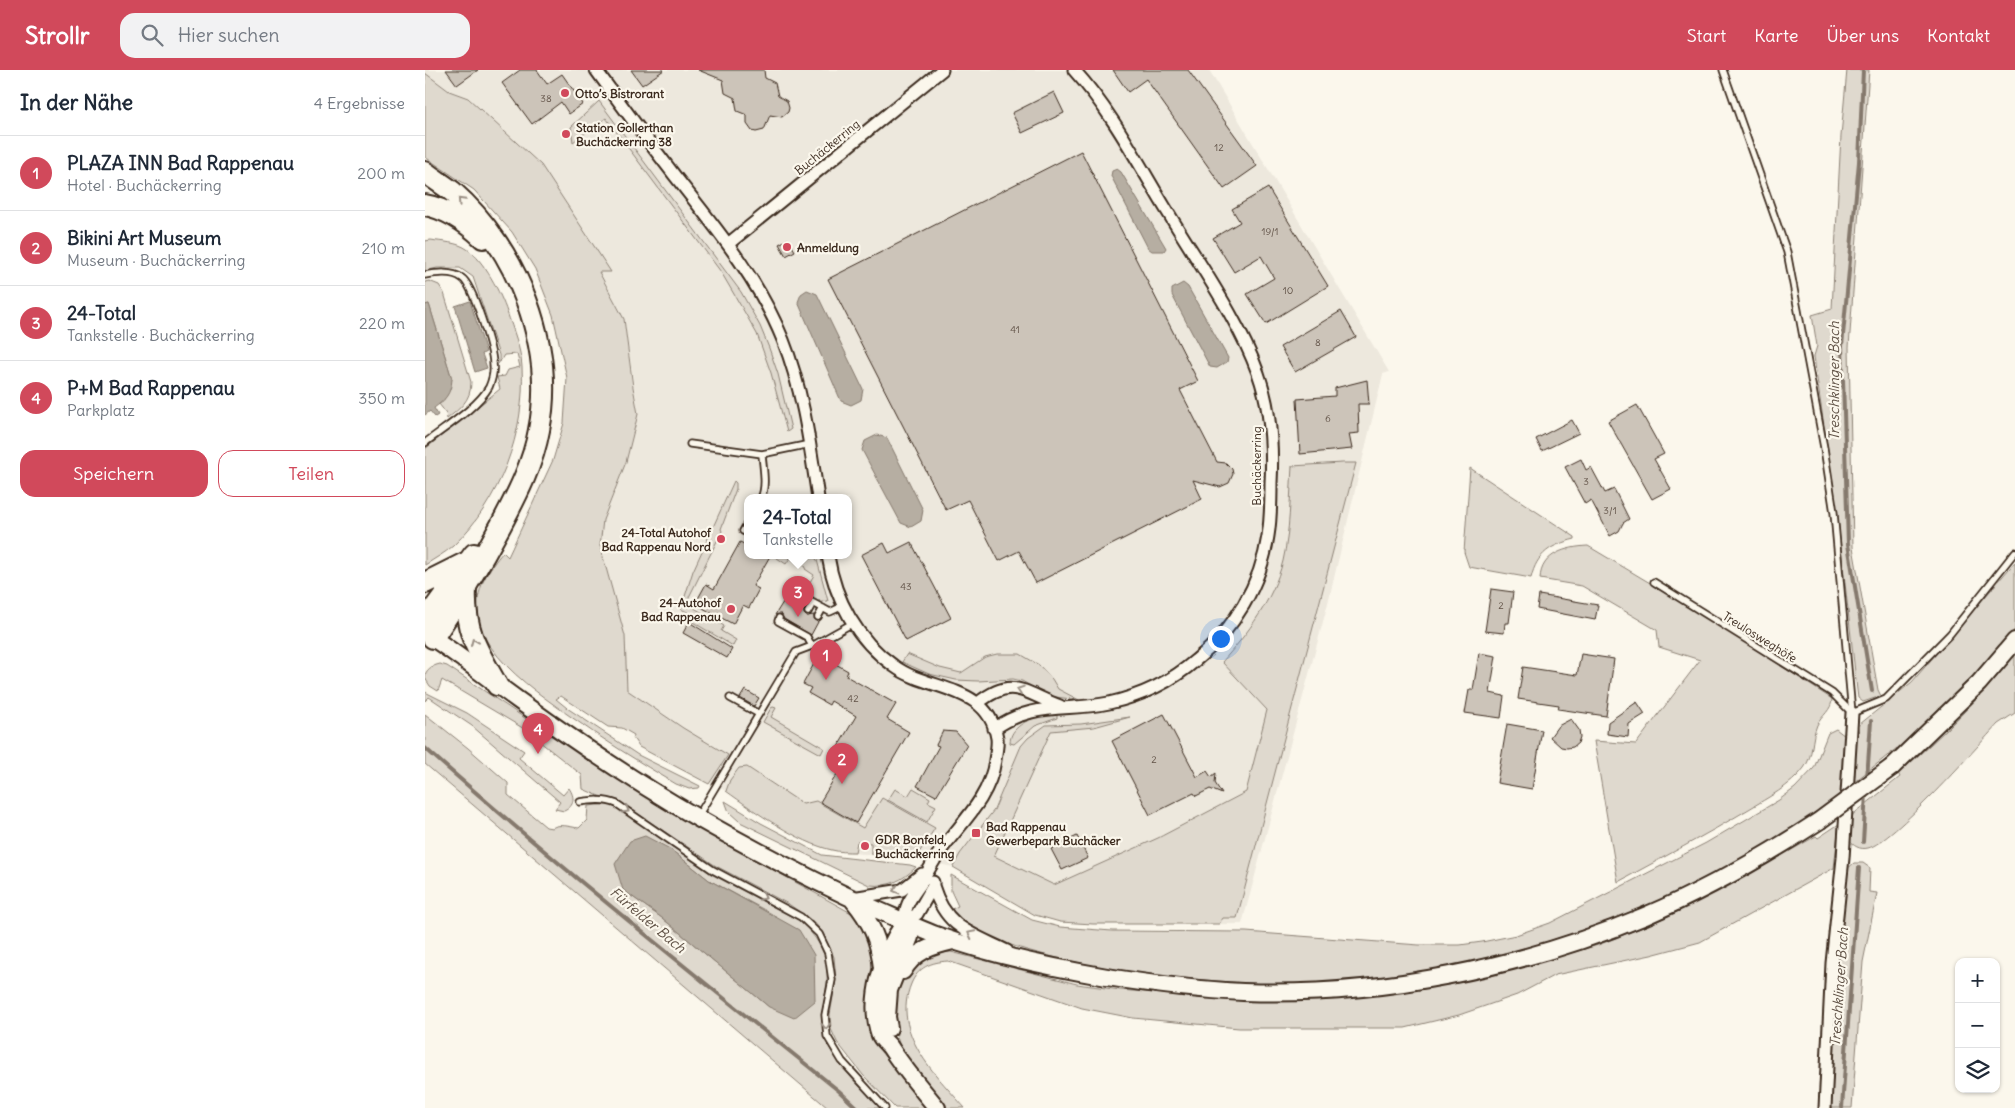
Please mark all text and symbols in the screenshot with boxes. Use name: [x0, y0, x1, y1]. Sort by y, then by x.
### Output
search box: [120, 13, 470, 58]
text: Strollr: [25, 20, 90, 50]
icon: search: [138, 21, 166, 49]
text: Hier suchen: [178, 23, 280, 47]
text: Start: [1687, 24, 1726, 47]
text: Karte: [1754, 24, 1799, 47]
text: Über uns: [1827, 24, 1899, 47]
text: Kontakt: [1927, 24, 1990, 47]
place label: Otto’s Bistrorant: [575, 86, 665, 101]
marker: Otto’s Bistrorant: [559, 87, 571, 99]
text: In der Nähe: [20, 89, 133, 116]
house number: 38: [540, 92, 552, 105]
text: 4 Ergebnisse: [314, 93, 405, 113]
street label: Buchäckerring: [791, 116, 863, 178]
place label: Station Gollerthan Buchäckerring 38: [576, 120, 674, 150]
marker: Station Gollerthan Buchäckerring 38: [560, 128, 572, 140]
house number: 12: [1214, 141, 1224, 154]
text: PLAZA INN Bad Rappenau: [67, 151, 294, 175]
text: 1: [33, 163, 39, 183]
text: 200 m: [357, 163, 405, 183]
text: Hotel · Buchäckerring: [67, 175, 222, 195]
one-way arrow: [458, 198, 467, 207]
house number: 19/1: [1261, 225, 1279, 238]
text: Bikini Art Museum: [67, 226, 221, 250]
text: 2: [32, 238, 40, 258]
text: 210 m: [362, 238, 405, 258]
place label: Anmeldung: [797, 240, 859, 256]
marker: Anmeldung: [781, 241, 793, 253]
text: Museum · Buchäckerring: [67, 250, 245, 270]
house number: 10: [1283, 284, 1293, 297]
text: 24-Total: [67, 301, 136, 325]
text: 3: [31, 313, 41, 333]
text: 220 m: [359, 313, 405, 333]
water label: Treschklinger Bach: [1825, 321, 1843, 441]
house number: 41: [1010, 323, 1020, 336]
text: Tankstelle · Buchäckerring: [67, 325, 255, 345]
house number: 8: [1315, 336, 1321, 349]
text: P+M Bad Rappenau: [67, 376, 235, 400]
text: 4: [31, 388, 41, 408]
text: 350 m: [358, 388, 405, 408]
text: Parkplatz: [67, 400, 135, 420]
house number: 6: [1325, 412, 1331, 425]
street label: Buchäckerring: [1249, 426, 1264, 506]
button: Speichern: [20, 450, 208, 497]
button: Teilen: [218, 450, 405, 497]
house number: 3: [1583, 475, 1589, 488]
popup: [744, 494, 852, 559]
house number: 3/1: [1603, 504, 1617, 517]
text: 24-Total: [763, 505, 832, 529]
place label: 24-Total Autohof Bad Rappenau Nord: [601, 525, 712, 555]
text: Tankstelle: [763, 529, 833, 549]
marker: 24-Total Autohof Bad Rappenau Nord: [715, 533, 727, 545]
pin: 3: [782, 576, 814, 617]
house number: 43: [900, 580, 912, 593]
place label: 24-Autohof Bad Rappenau: [641, 595, 722, 625]
house number: 2: [1498, 599, 1504, 612]
marker: 24-Autohof Bad Rappenau: [725, 603, 737, 615]
street label: Treulosweghöfe: [1720, 608, 1800, 666]
your location: [1208, 626, 1234, 652]
one-way arrow: [470, 638, 480, 647]
pin: 1: [810, 639, 842, 680]
one-way arrow: [1016, 686, 1025, 696]
house number: 42: [847, 692, 859, 705]
pin: 4: [522, 713, 554, 754]
pin: 2: [826, 743, 858, 784]
house number: 2: [1151, 753, 1157, 766]
one-way arrow: [621, 803, 630, 813]
place label: Bad Rappenau Gewerbepark Buchäcker: [986, 819, 1121, 849]
marker: Bad Rappenau Gewerbepark Buchäcker: [970, 827, 982, 839]
place label: GDR Bonfeld, Buchäckerring: [875, 832, 955, 862]
marker: GDR Bonfeld, Buchäckerring: [859, 840, 871, 852]
water label: Fürfelder Bach: [606, 883, 690, 957]
one-way arrow: [892, 885, 901, 895]
one-way arrow: [758, 891, 767, 901]
water label: Treschklinger Bach: [1826, 926, 1852, 1047]
one-way arrow: [967, 930, 976, 940]
map controls: [1955, 958, 2000, 1093]
button: +: [1955, 958, 2000, 1003]
button: −: [1955, 1003, 2000, 1048]
one-way arrow: [820, 1022, 831, 1030]
button: layers: [1955, 1048, 2000, 1093]

